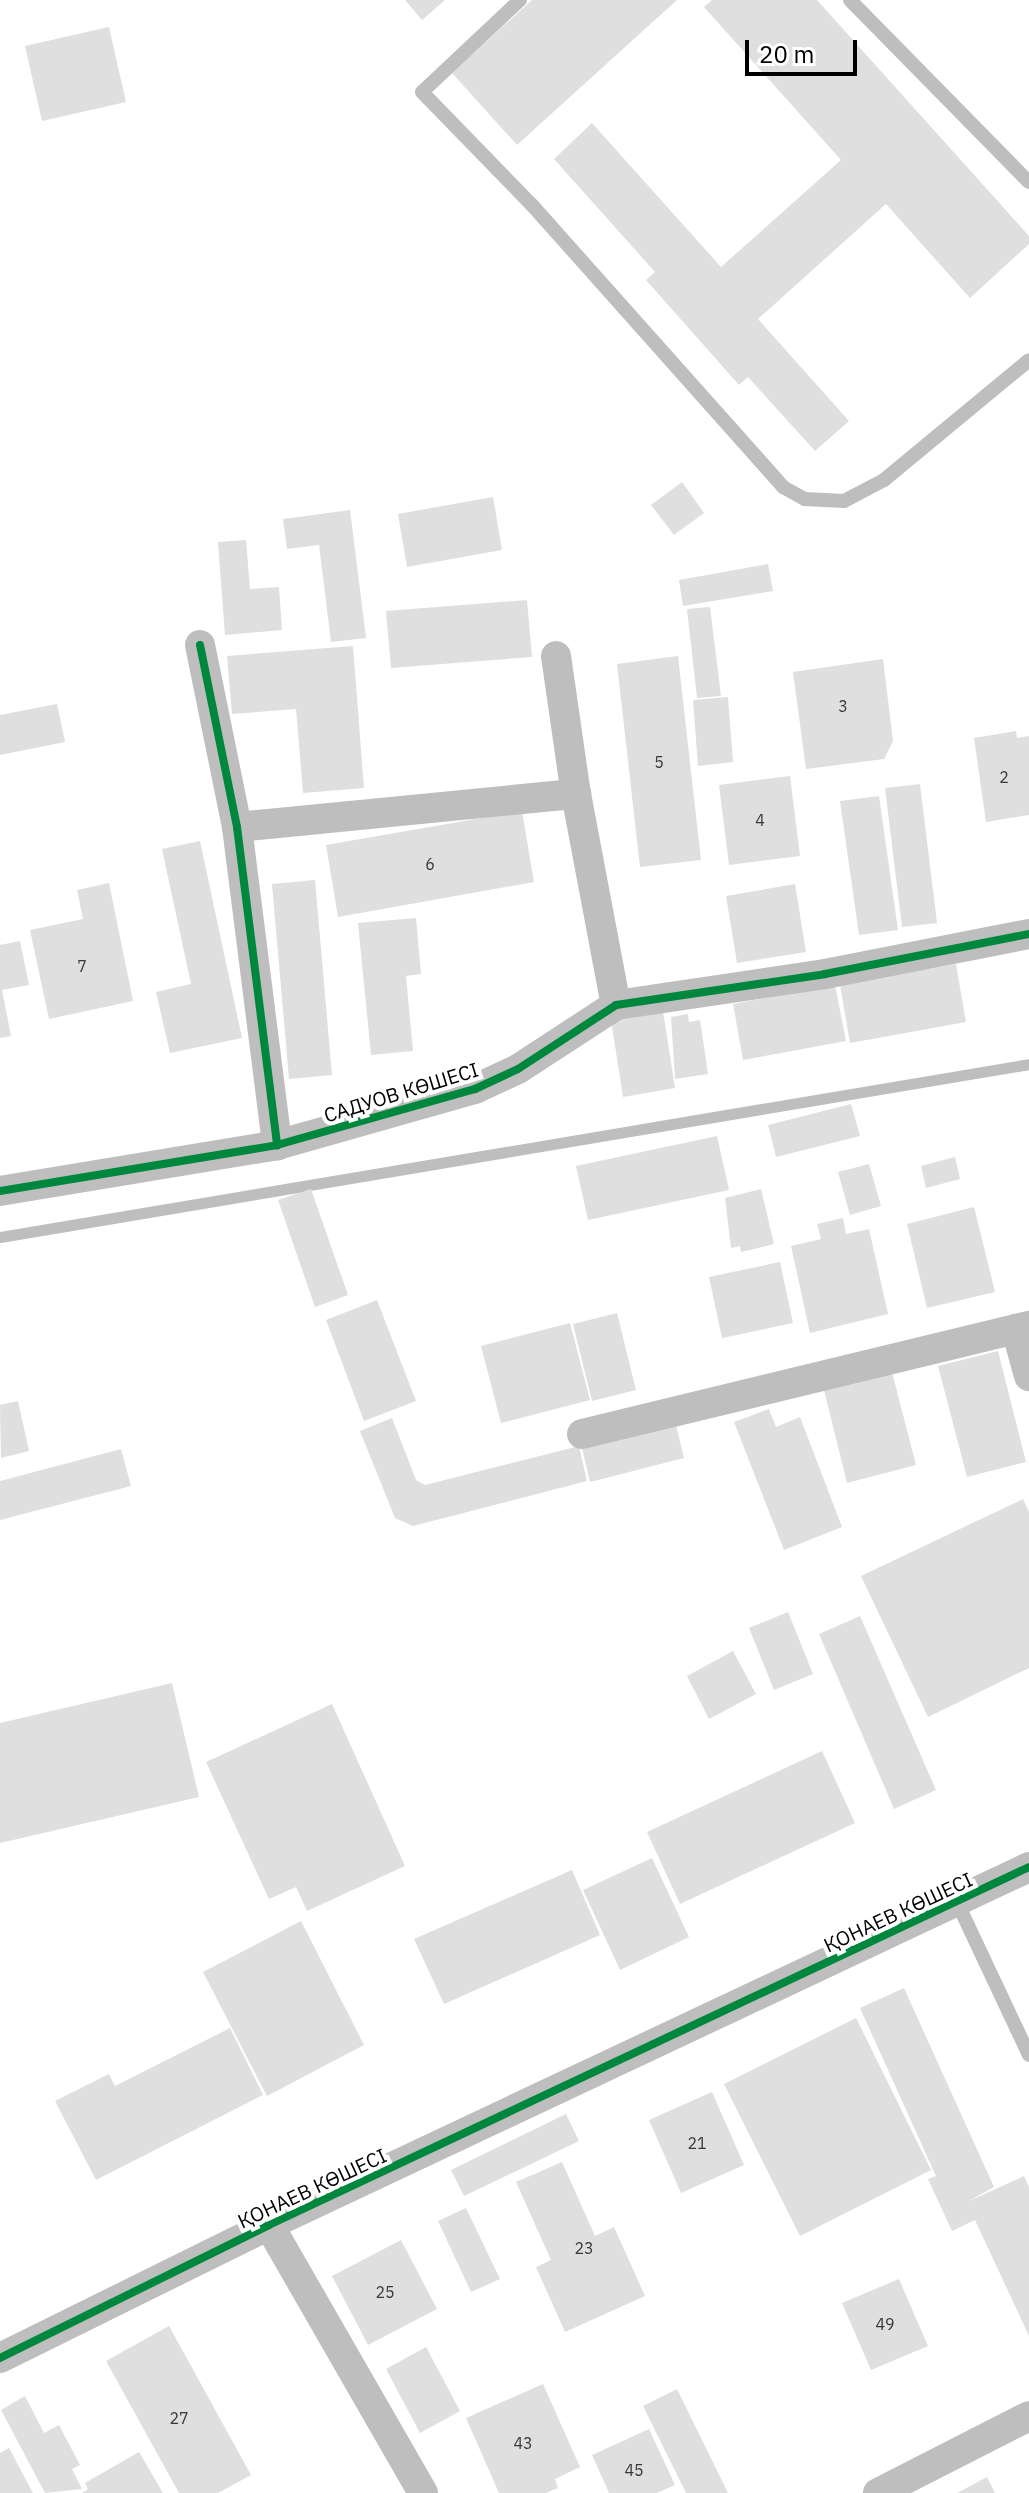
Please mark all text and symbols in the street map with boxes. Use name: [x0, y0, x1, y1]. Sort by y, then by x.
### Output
scale bar: [749, 24, 861, 74]
text: 20 m: [759, 38, 814, 70]
house number: 3: [838, 696, 848, 716]
house number: 5: [654, 752, 664, 772]
house number: 2: [999, 767, 1009, 787]
house number: 4: [755, 810, 765, 830]
house number: 6: [425, 854, 435, 874]
house number: 7: [77, 956, 87, 976]
street label: САДУОВ КӨШЕСІ: [321, 1057, 481, 1127]
street label: ҚОНАЕВ КӨШЕСІ: [820, 1867, 976, 1957]
house number: 21: [687, 2133, 707, 2153]
street label: ҚОНАЕВ КӨШЕСІ: [234, 2143, 390, 2233]
house number: 23: [574, 2238, 594, 2258]
house number: 25: [375, 2282, 395, 2302]
house number: 49: [875, 2314, 895, 2334]
house number: 27: [169, 2408, 189, 2428]
house number: 43: [513, 2433, 533, 2453]
house number: 45: [624, 2460, 644, 2480]

